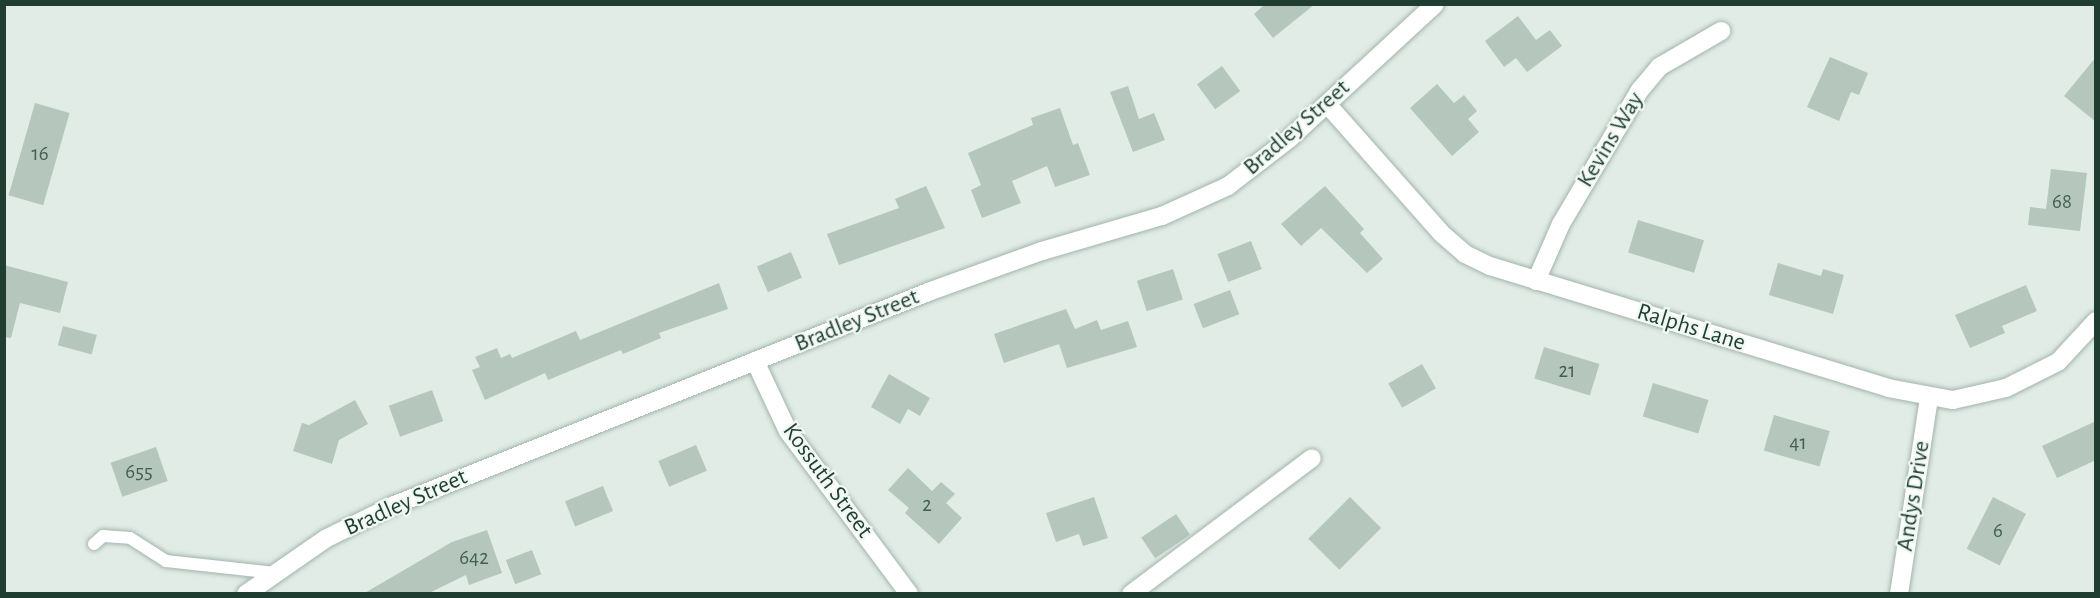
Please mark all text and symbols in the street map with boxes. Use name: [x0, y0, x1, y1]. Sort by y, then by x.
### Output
street label: Bradley Street: [1238, 74, 1356, 182]
street label: Kevins Way: [1571, 87, 1651, 193]
house number: 16: [31, 141, 49, 167]
house number: 68: [2052, 189, 2072, 215]
street label: Bradley Street: [791, 283, 923, 359]
street label: Ralphs Lane: [1633, 298, 1749, 358]
house number: 21: [1559, 358, 1575, 384]
street label: Kossuth Street: [776, 418, 878, 544]
house number: 41: [1789, 430, 1807, 456]
street label: Andys Drive: [1891, 439, 1937, 553]
house number: 655: [125, 459, 153, 485]
street label: Bradley Street: [340, 463, 472, 543]
house number: 2: [922, 492, 932, 518]
house number: 6: [1993, 518, 2003, 544]
house number: 642: [459, 545, 489, 571]

